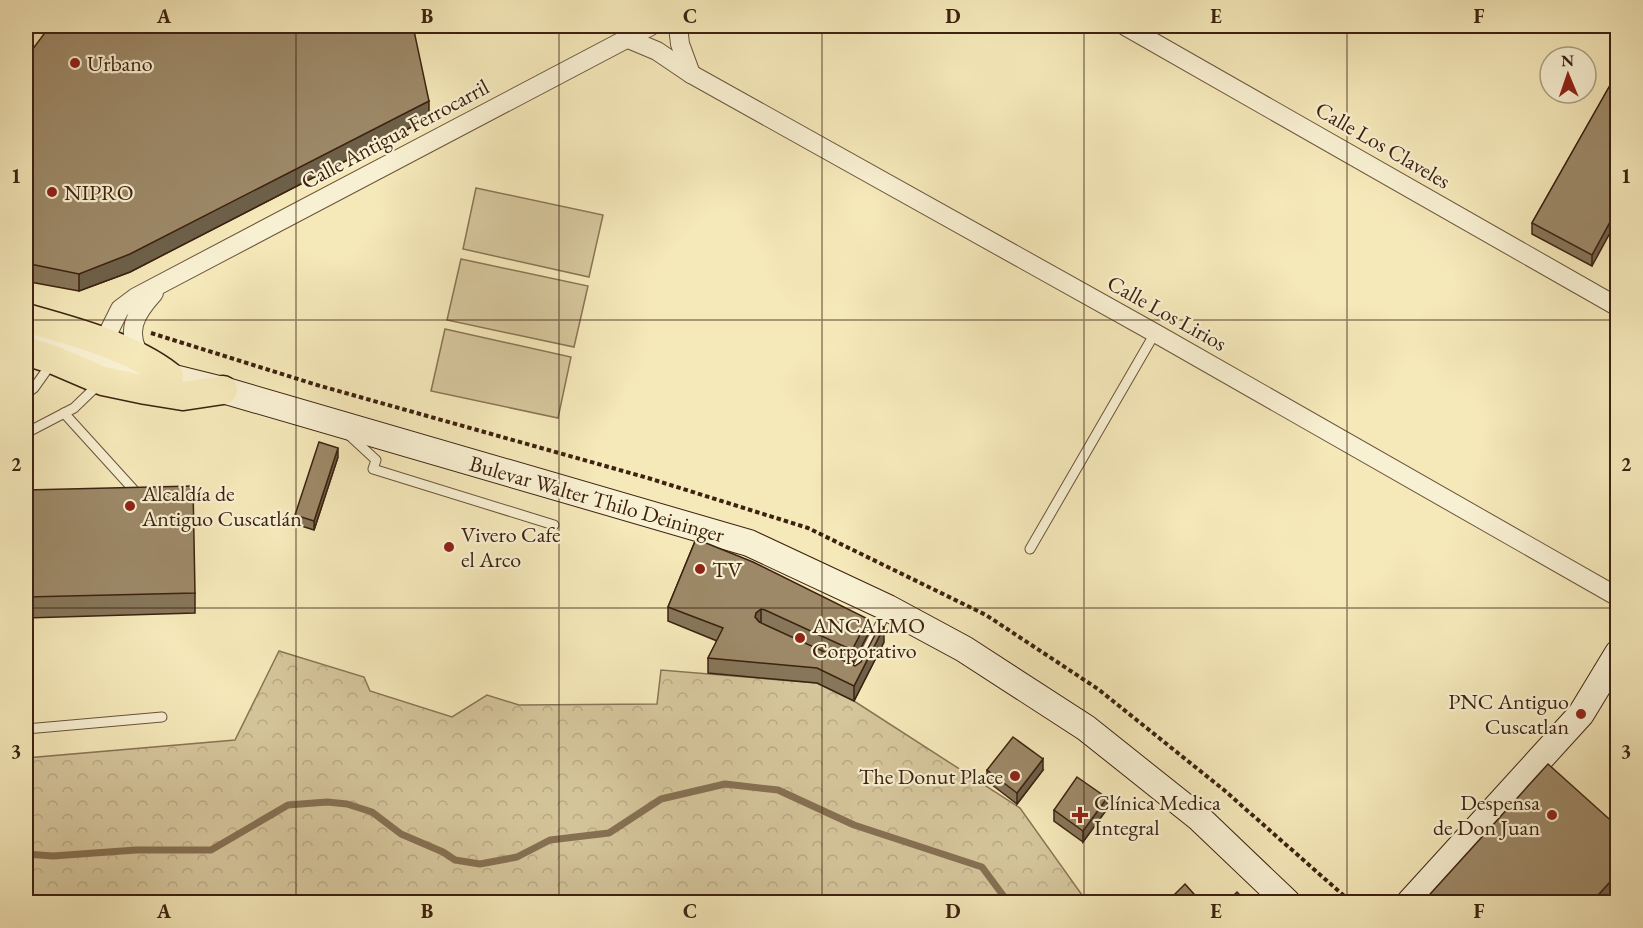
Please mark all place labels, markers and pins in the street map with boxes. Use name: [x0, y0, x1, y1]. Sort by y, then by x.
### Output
place label: Urbano: [87, 49, 153, 78]
marker: Urbano: [68, 56, 82, 70]
place label: NIPRO: [64, 178, 134, 207]
marker: NIPRO: [45, 185, 59, 199]
place label: Alcaldía de Antiguo Cuscatlán: [141, 479, 302, 533]
marker: Alcaldía de Antiguo Cuscatlán: [123, 499, 137, 513]
place label: Vivero Cafe el Arco: [461, 520, 561, 574]
marker: Vivero Cafe el Arco: [442, 540, 456, 554]
place label: TV: [712, 555, 743, 584]
marker: TV: [693, 562, 707, 576]
place label: ANCALMO Corporativo: [811, 611, 925, 665]
marker: ANCALMO Corporativo: [793, 631, 807, 645]
place label: PNC Antiguo Cuscatlan: [1448, 687, 1569, 741]
marker: PNC Antiguo Cuscatlan: [1574, 707, 1588, 721]
place label: The Donut Place: [859, 762, 1003, 791]
marker: The Donut Place: [1008, 769, 1022, 783]
place label: Clínica Medica Integral: [1094, 788, 1221, 842]
place label: Despensa de Don Juan: [1433, 788, 1540, 842]
marker: Clínica Medica Integral: [1071, 806, 1089, 824]
marker: Despensa de Don Juan: [1545, 808, 1559, 822]

